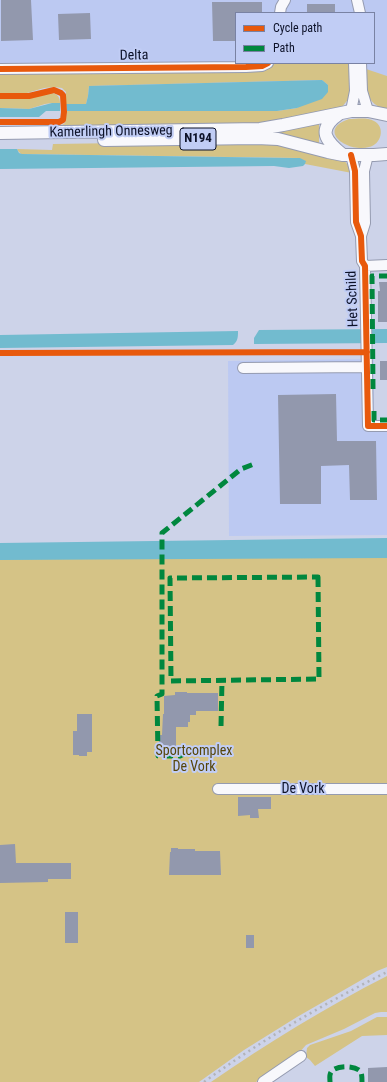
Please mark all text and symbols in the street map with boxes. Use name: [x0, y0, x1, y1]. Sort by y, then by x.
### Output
legend: [235, 12, 375, 64]
text: Cycle path: [273, 21, 322, 35]
text: Path: [273, 41, 295, 55]
street label: Delta: [120, 47, 148, 65]
street label: Kamerlingh Onnesweg: [49, 123, 173, 141]
road number: N194: [180, 128, 216, 150]
street label: Het Schild: [344, 270, 362, 328]
park label: Sportcomplex De Vork: [156, 743, 232, 776]
street label: De Vork: [282, 781, 324, 797]

